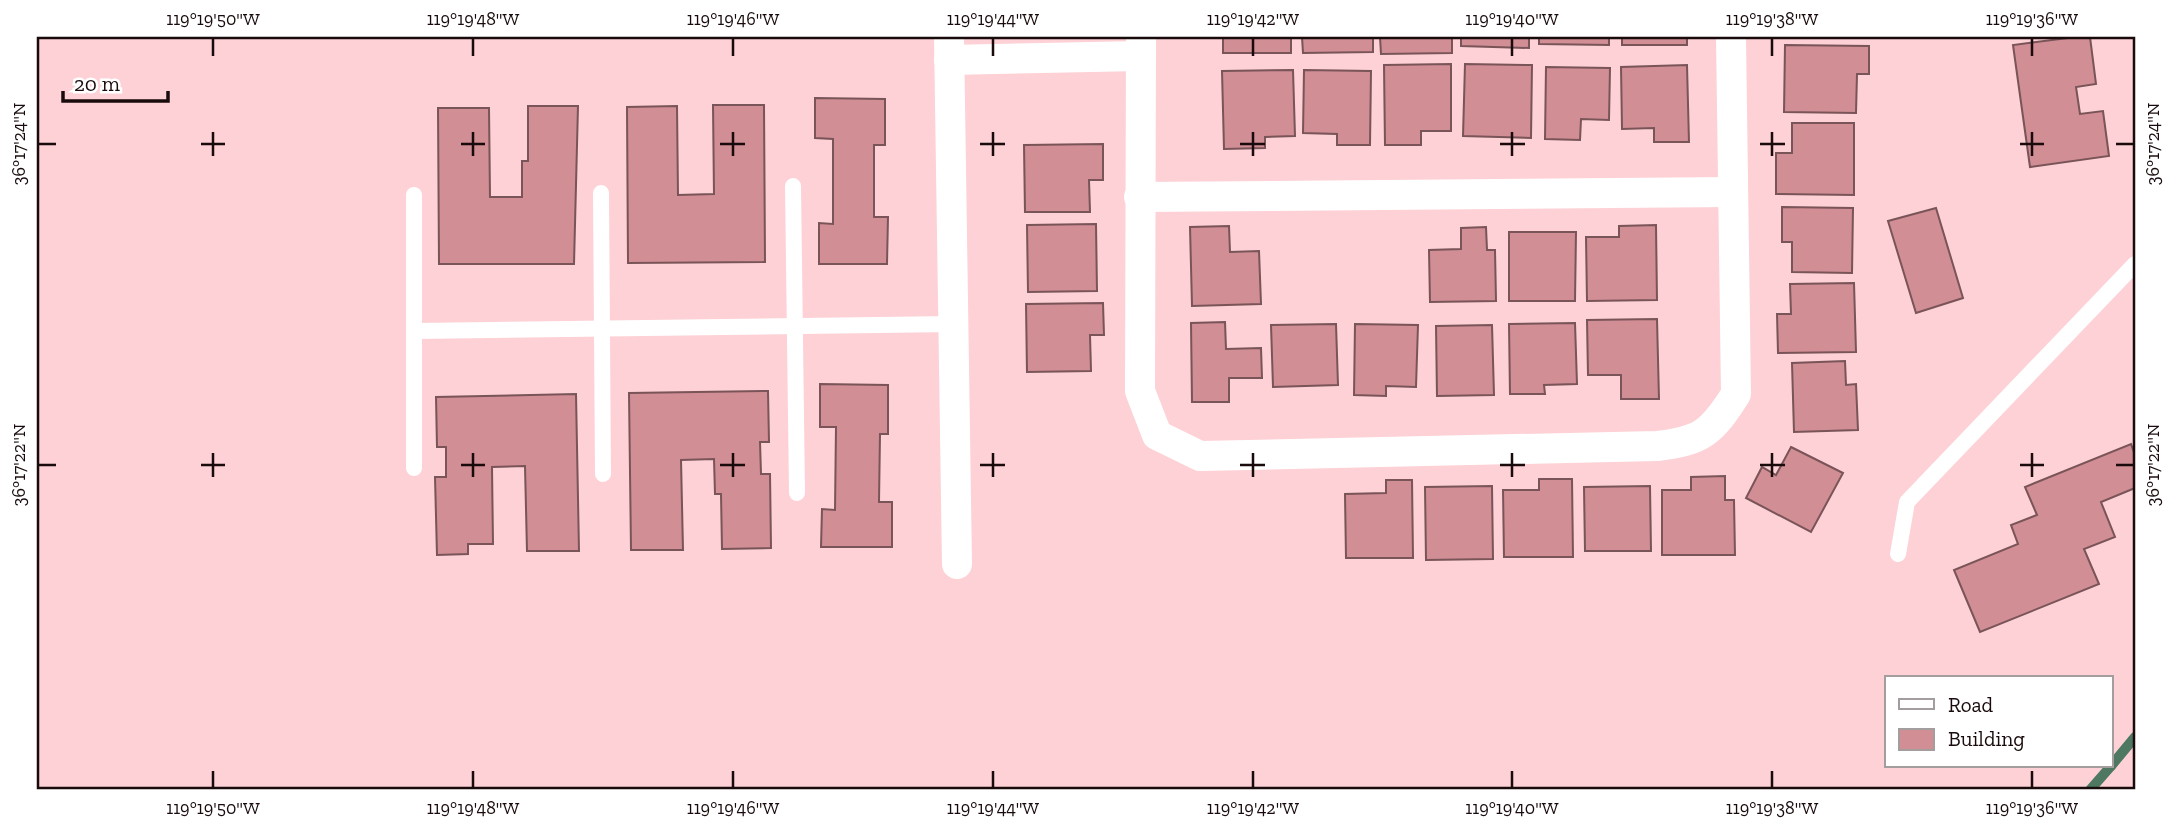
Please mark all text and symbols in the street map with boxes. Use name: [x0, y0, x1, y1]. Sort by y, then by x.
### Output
text: 119°19'50"W: [166, 8, 260, 30]
text: 119°19'48"W: [427, 8, 520, 30]
text: 119°19'46"W: [687, 8, 779, 30]
text: 119°19'44"W: [947, 8, 1039, 30]
text: 119°19'42"W: [1207, 8, 1299, 30]
text: 119°19'40"W: [1465, 8, 1559, 30]
text: 119°19'38"W: [1726, 8, 1818, 30]
text: 119°19'36"W: [1986, 8, 2078, 30]
scale bar: [63, 60, 168, 104]
text: 20 m: [74, 71, 120, 96]
text: 36°17'24"N: [8, 103, 30, 185]
text: 36°17'24"N: [2142, 103, 2164, 185]
text: 36°17'22"N: [8, 424, 30, 506]
text: 36°17'22"N: [2142, 424, 2164, 506]
legend: [1885, 676, 2112, 768]
text: Road: [1948, 692, 1994, 717]
text: Building: [1948, 726, 2025, 751]
text: 119°19'50"W: [166, 797, 260, 819]
text: 119°19'48"W: [427, 797, 520, 819]
text: 119°19'46"W: [687, 797, 779, 819]
text: 119°19'44"W: [947, 797, 1039, 819]
text: 119°19'42"W: [1207, 797, 1299, 819]
text: 119°19'40"W: [1465, 797, 1559, 819]
text: 119°19'38"W: [1726, 797, 1818, 819]
text: 119°19'36"W: [1986, 797, 2078, 819]

